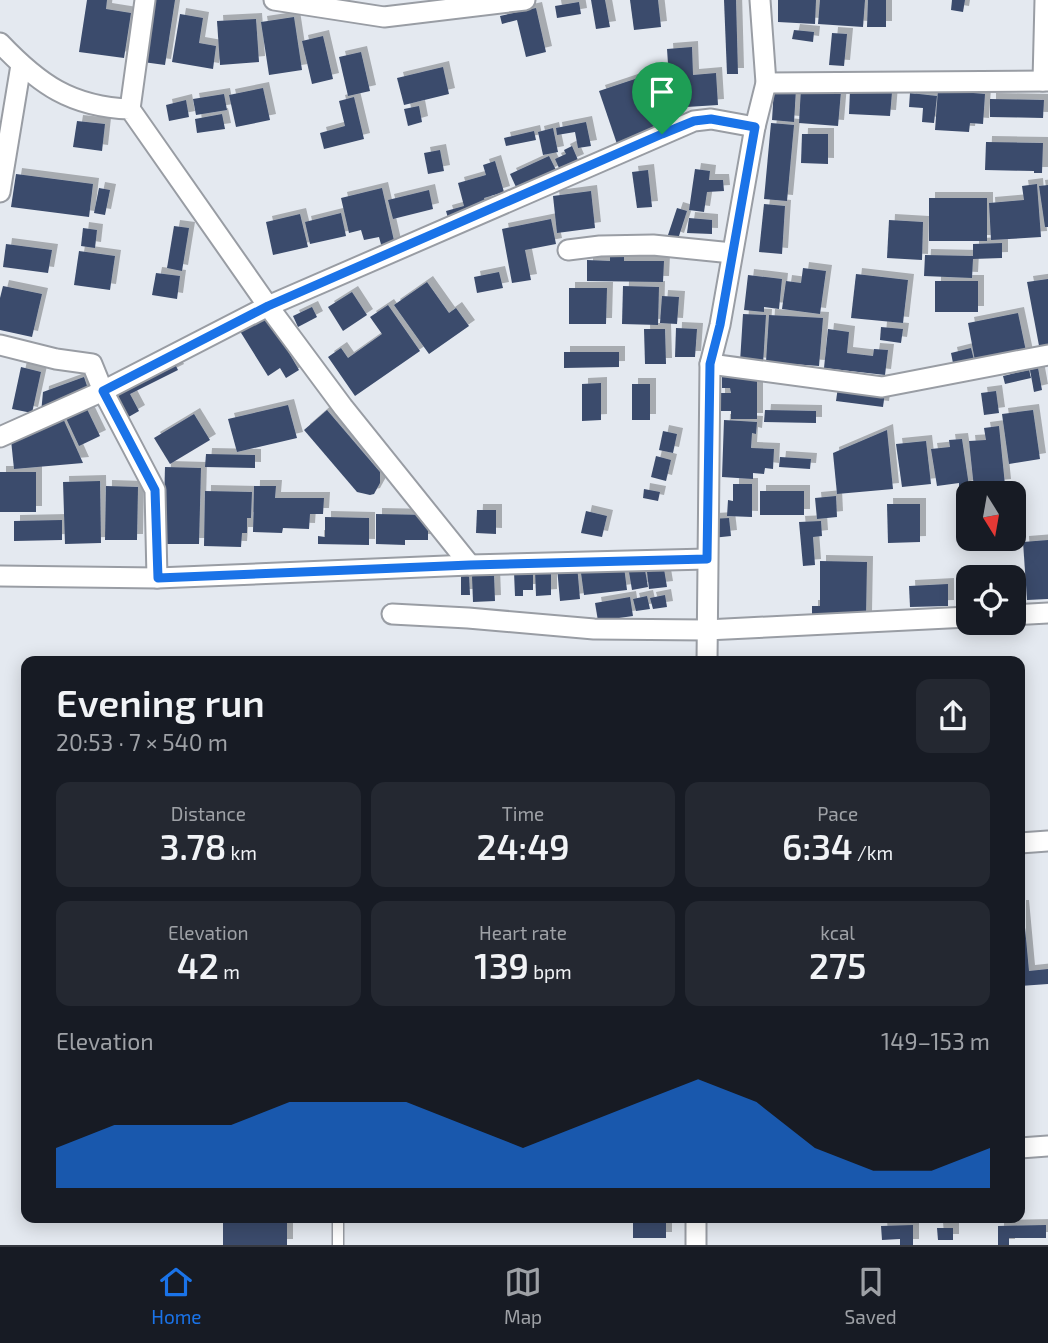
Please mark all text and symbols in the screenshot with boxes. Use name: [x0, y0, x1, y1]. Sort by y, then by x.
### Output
pin: [632, 62, 692, 134]
icon: arrive: [643, 73, 681, 111]
north arrow: [956, 481, 1026, 551]
map controls: [956, 481, 1026, 635]
button: locate: [956, 565, 1026, 635]
text: Evening run: [56, 679, 265, 725]
button: share: [916, 679, 990, 753]
text: 20:53 · 7 × 540 m: [56, 728, 228, 756]
text: Distance: [171, 802, 246, 825]
text: Time: [502, 802, 544, 825]
text: Pace: [817, 802, 858, 825]
text: 3.78: [160, 825, 226, 867]
text: 24:49: [476, 825, 570, 867]
text: 6:34: [782, 825, 853, 867]
text: km: [226, 841, 257, 864]
text: /km: [853, 841, 893, 864]
text: Elevation: [168, 921, 249, 944]
text: Heart rate: [479, 921, 567, 944]
text: kcal: [820, 921, 855, 944]
text: 42: [177, 944, 219, 986]
text: 139: [474, 944, 529, 986]
text: 275: [809, 944, 866, 986]
text: m: [219, 960, 240, 983]
text: bpm: [529, 960, 572, 983]
text: Elevation: [56, 1027, 154, 1055]
text: 149–153 m: [881, 1027, 990, 1055]
tab: Home: [151, 1263, 202, 1328]
tab: Map: [504, 1263, 542, 1328]
tab: Saved: [845, 1263, 897, 1328]

